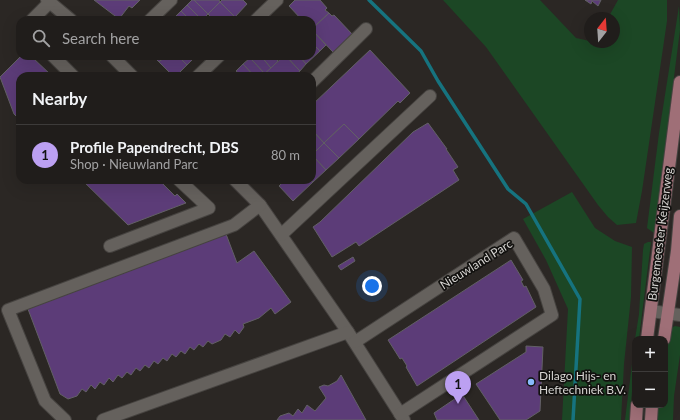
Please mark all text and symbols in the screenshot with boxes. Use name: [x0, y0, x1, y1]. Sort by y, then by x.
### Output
north arrow: [584, 12, 620, 48]
search box: [16, 16, 316, 60]
icon: search: [30, 27, 52, 49]
text: Search here: [62, 29, 139, 47]
text: Nearby: [32, 88, 87, 109]
text: Profile Papendrecht, DBS: [70, 138, 239, 156]
text: 1: [41, 147, 49, 163]
text: 80 m: [271, 147, 300, 163]
text: Shop · Nieuwland Parc: [70, 156, 198, 172]
street label: Burgemeester Keijzerweg: [644, 167, 676, 301]
street label: Nieuwland Parc: [437, 236, 515, 292]
your location: [362, 276, 382, 296]
map controls: [632, 336, 668, 408]
button: +: [632, 336, 668, 372]
place label: Dilago Hijs- en Heftechniek B.V.: [539, 368, 626, 397]
pin: 1: [445, 371, 471, 404]
button: −: [632, 372, 668, 408]
marker: Dilago Hijs- en Heftechniek B.V.: [526, 377, 536, 387]

